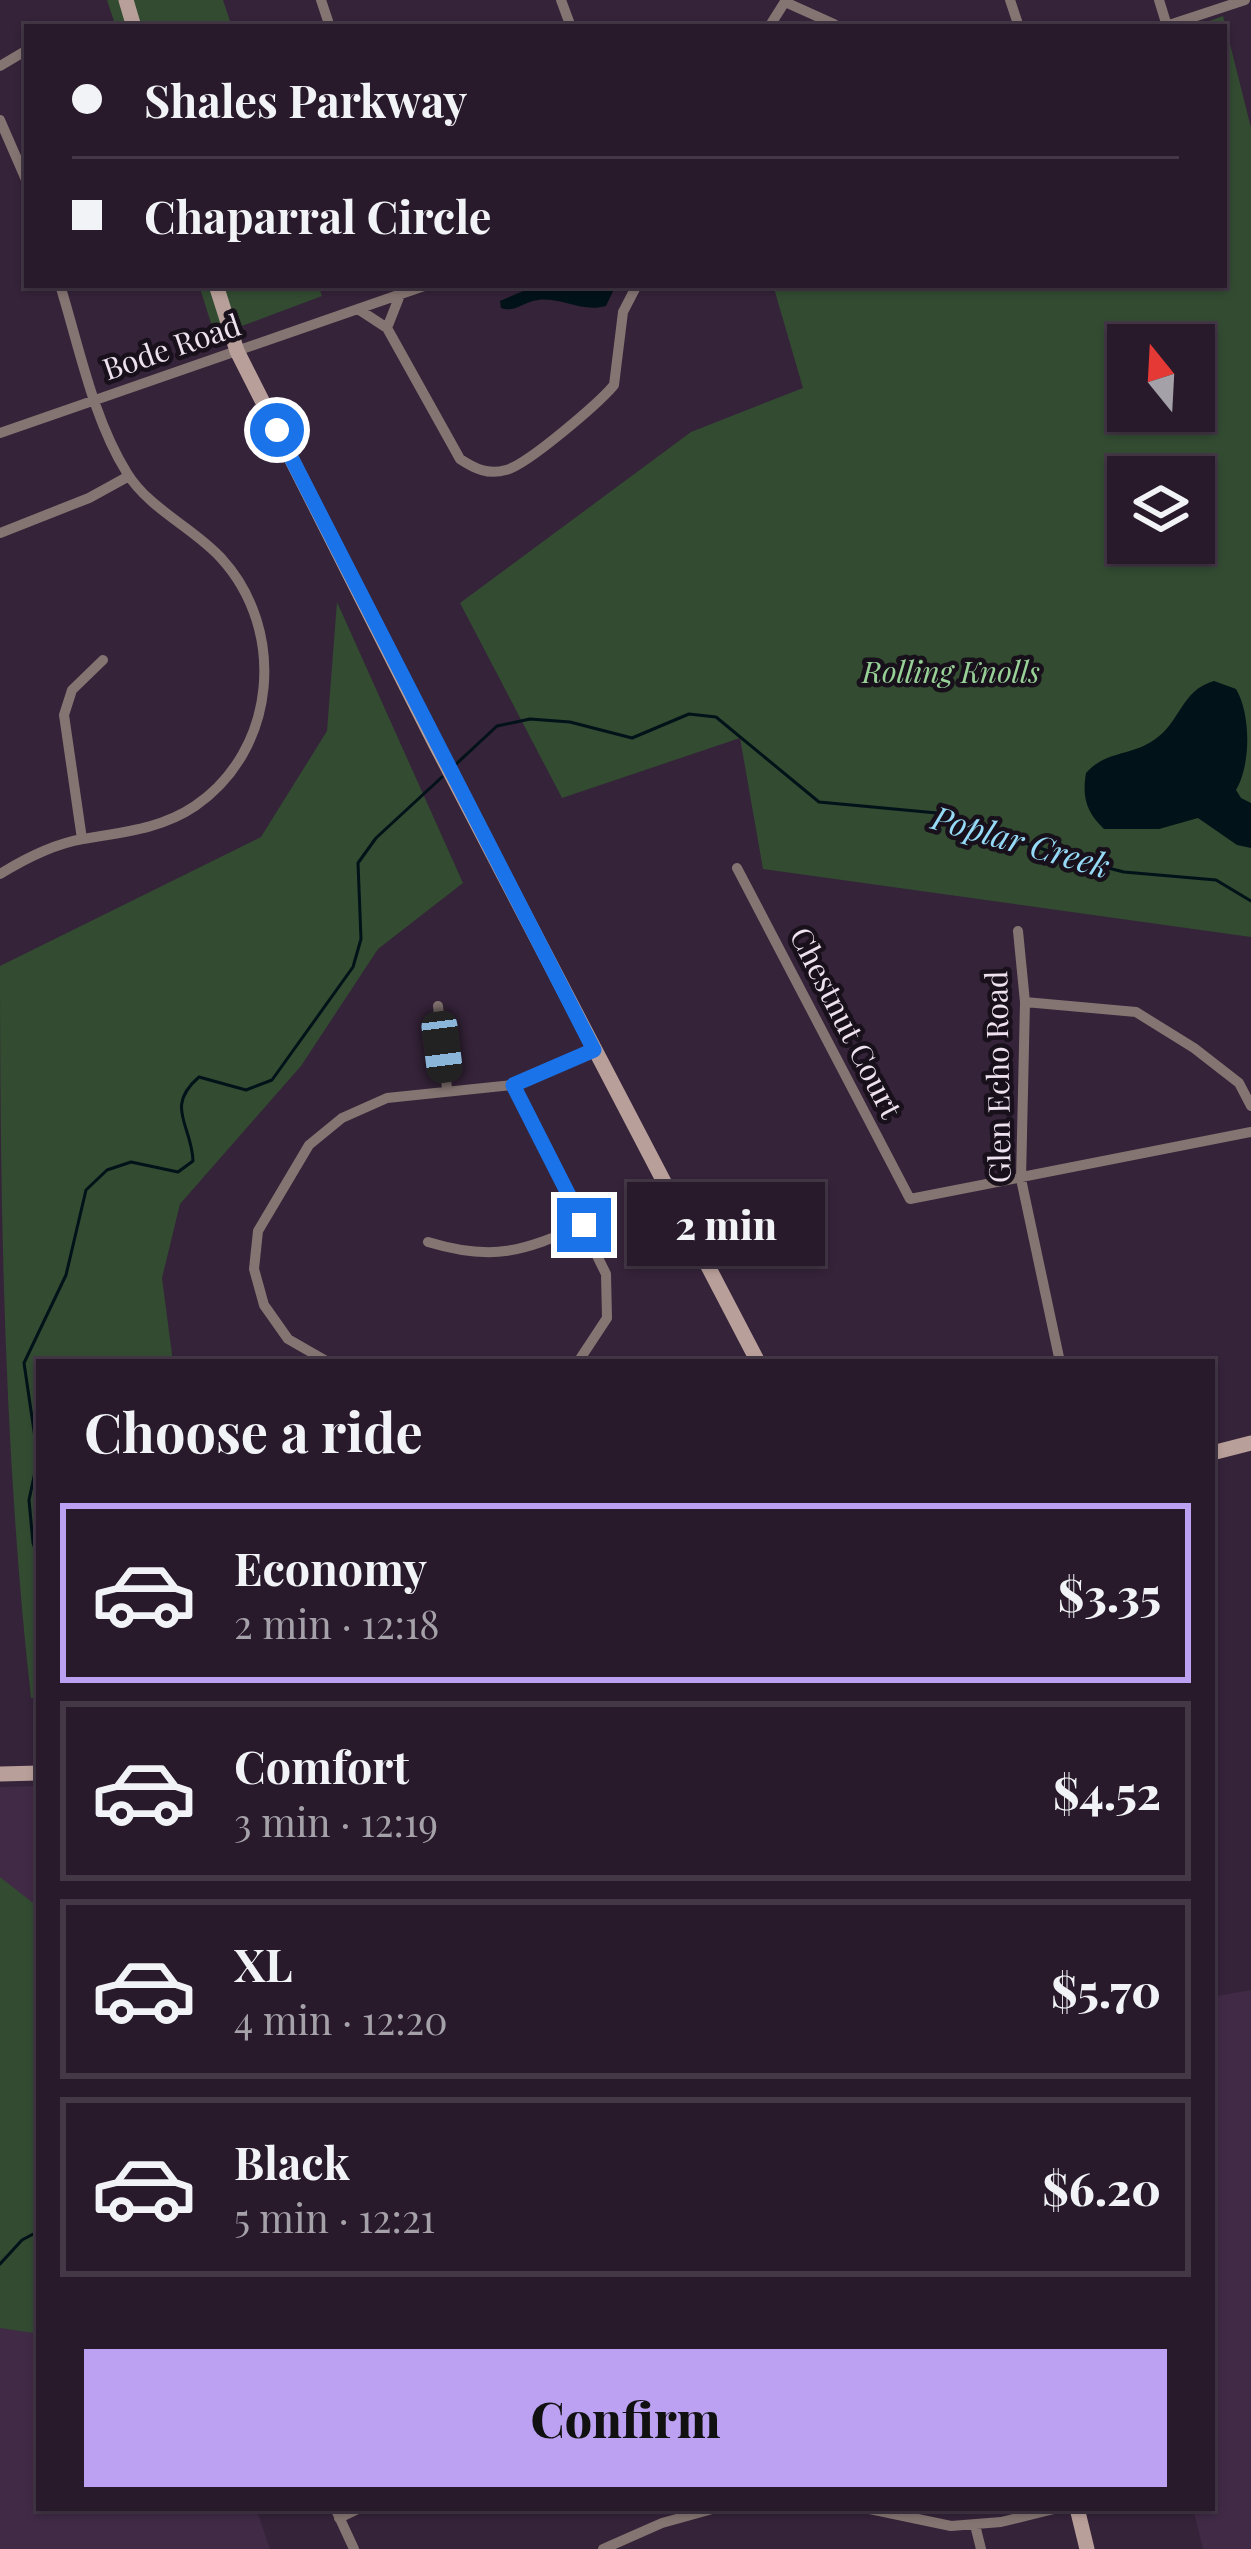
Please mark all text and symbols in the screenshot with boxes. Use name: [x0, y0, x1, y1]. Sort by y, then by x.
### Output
text: Shales Parkway: [144, 69, 467, 129]
text: Chaparral Circle: [144, 185, 491, 245]
street label: Bode Road: [97, 304, 246, 388]
north arrow: [1107, 324, 1215, 432]
map controls: [1107, 324, 1215, 564]
route start: [250, 403, 304, 457]
button: layers: [1107, 456, 1215, 564]
park label: Rolling Knolls: [861, 651, 1040, 691]
water label: Poplar Creek: [926, 793, 1116, 886]
street label: Chestnut Court: [782, 920, 912, 1125]
street label: Glen Echo Road: [975, 970, 1019, 1184]
car: [420, 1009, 464, 1085]
callout: 2 min: [626, 1183, 824, 1267]
route end: [557, 1198, 611, 1252]
text: 2 min: [675, 1198, 777, 1250]
text: Choose a ride: [84, 1395, 423, 1467]
text: Economy: [234, 1537, 427, 1597]
icon: car: [90, 1539, 198, 1647]
text: $3.35: [1058, 1563, 1161, 1623]
text: 2 min · 12:18: [234, 1597, 440, 1649]
text: Comfort: [234, 1735, 409, 1795]
icon: car: [90, 1737, 198, 1845]
text: $4.52: [1053, 1761, 1161, 1821]
text: 3 min · 12:19: [234, 1795, 438, 1847]
text: XL: [234, 1933, 293, 1993]
icon: car: [90, 1935, 198, 2043]
text: $5.70: [1051, 1959, 1161, 2019]
text: 4 min · 12:20: [234, 1993, 448, 2045]
text: Black: [234, 2131, 350, 2191]
icon: car: [90, 2133, 198, 2241]
text: $6.20: [1042, 2157, 1161, 2217]
text: 5 min · 12:21: [234, 2191, 435, 2243]
button: Confirm: [84, 2349, 1167, 2487]

